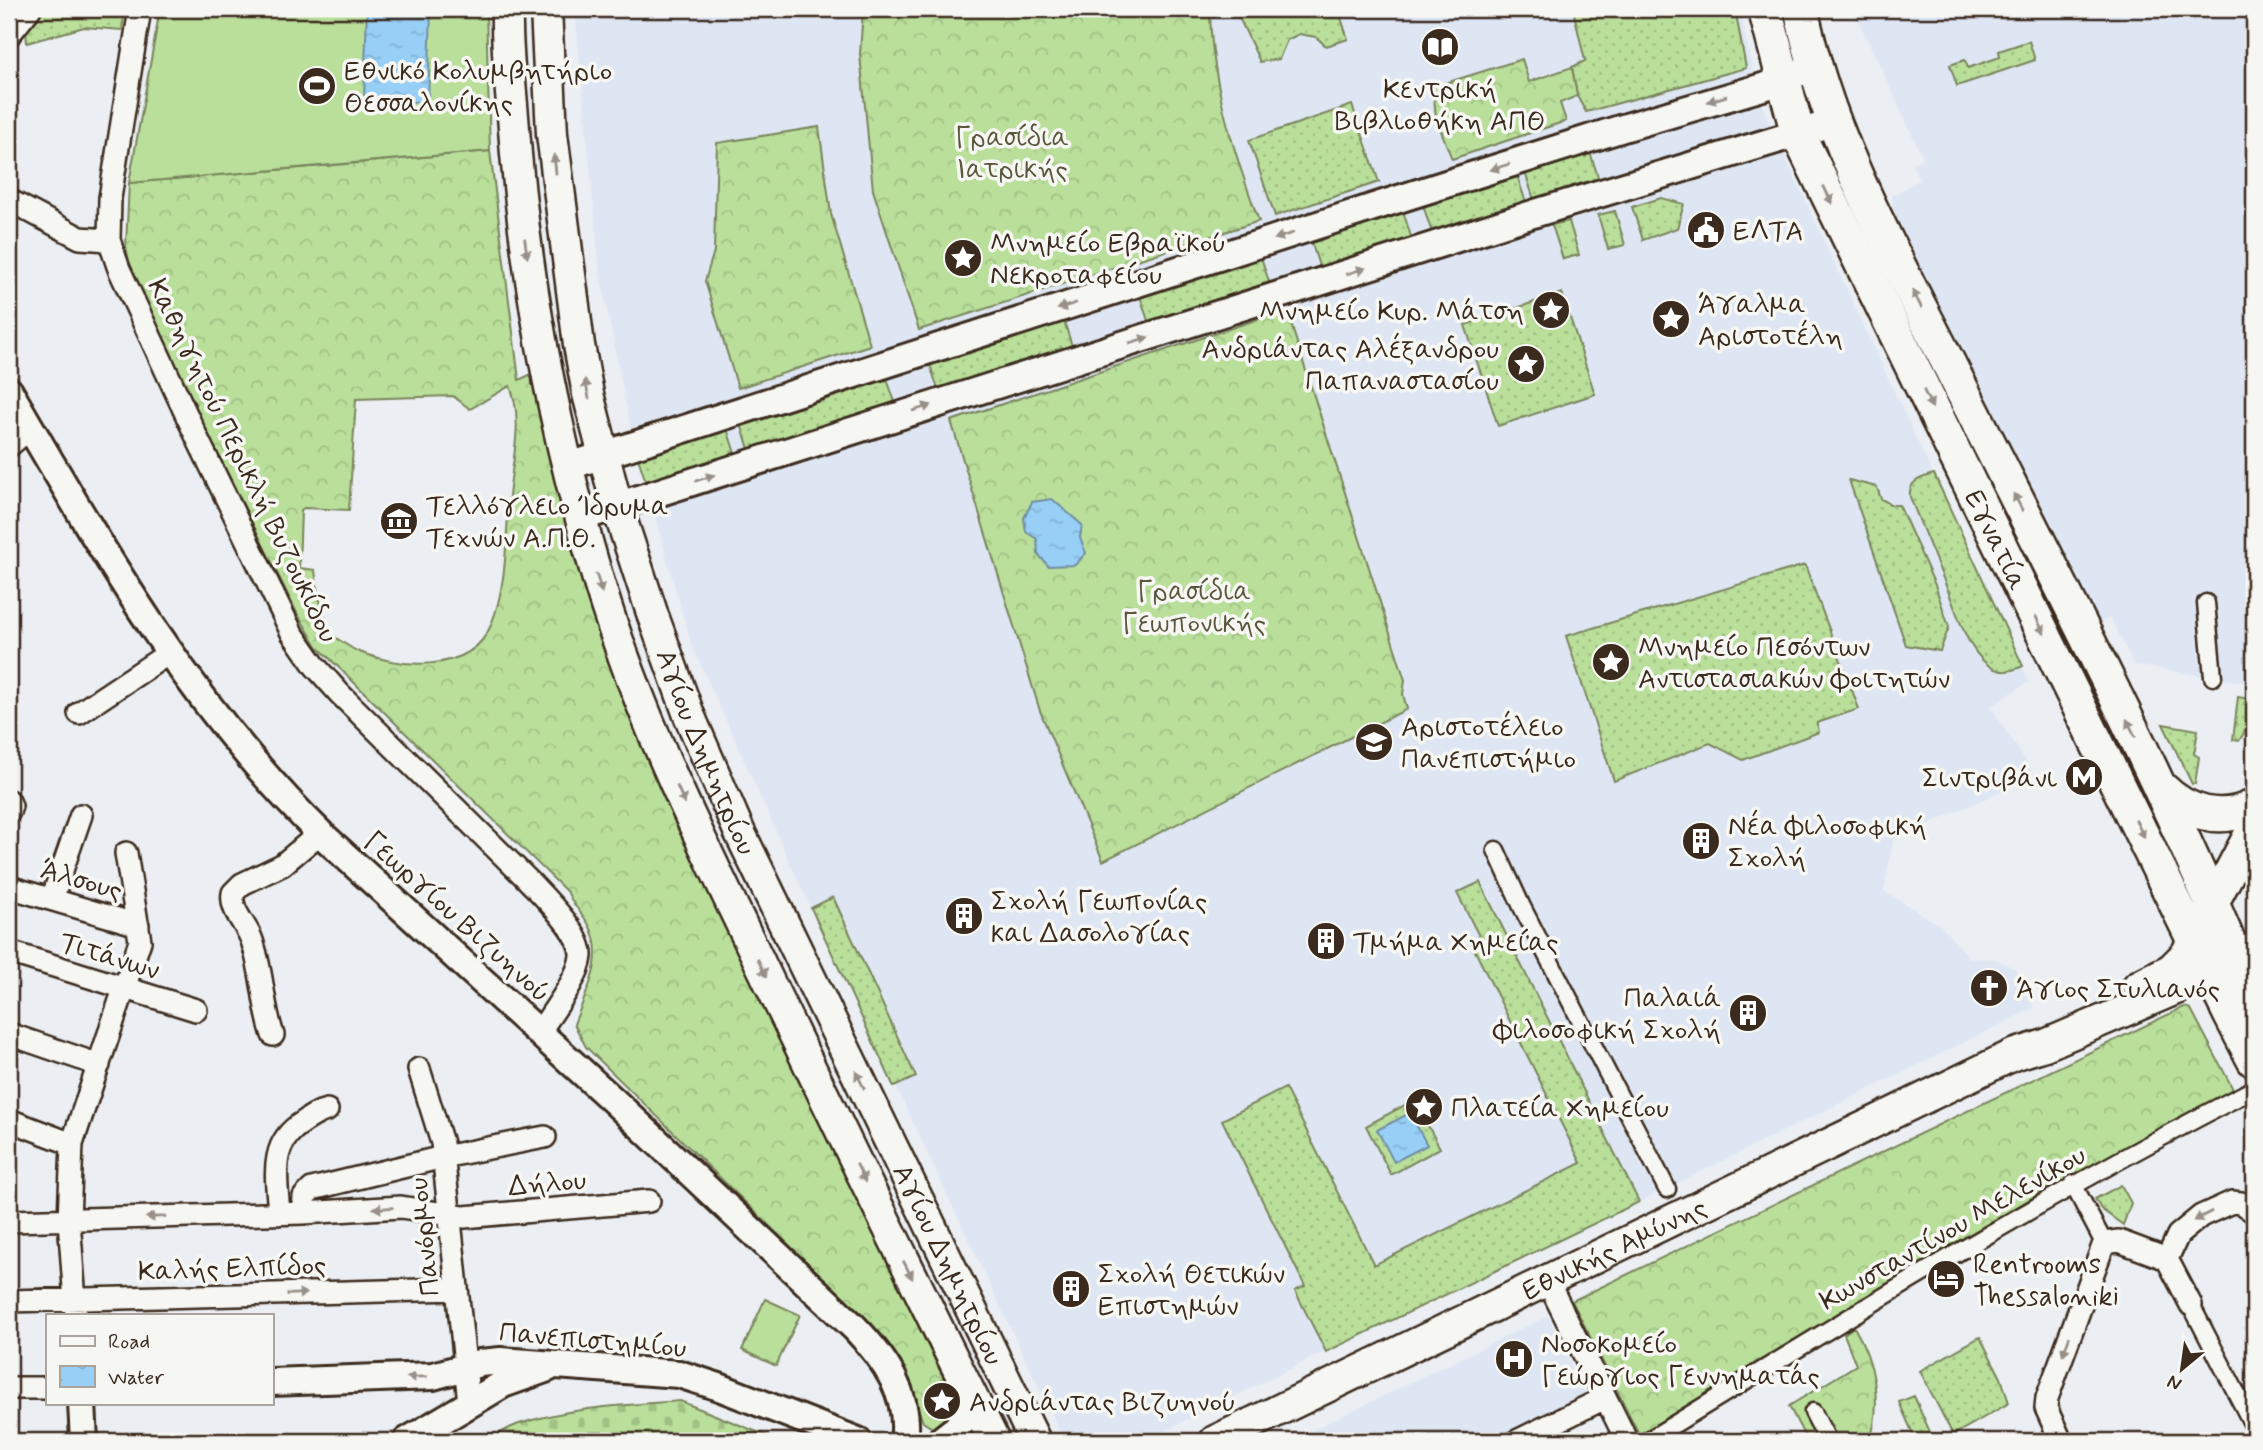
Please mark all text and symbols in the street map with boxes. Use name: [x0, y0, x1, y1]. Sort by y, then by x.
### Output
library icon: Κεντρική Βιβλιοθήκη ΑΠΘ: [1419, 26, 1461, 68]
place label: Εθνικό Κολυμβητήριο Θεσσαλονίκης: [344, 54, 612, 123]
sports icon: Εθνικό Κολυμβητήριο Θεσσαλονίκης: [296, 65, 338, 107]
place label: Κεντρική Βιβλιοθήκη ΑΠΘ: [1335, 72, 1545, 141]
one-way arrow: [1707, 94, 1728, 105]
park label: Γρασίδια Ιατρικής: [955, 120, 1069, 189]
one-way arrow: [550, 153, 561, 175]
one-way arrow: [1490, 162, 1511, 172]
one-way arrow: [1822, 185, 1833, 205]
public building icon: ΕΛΤΑ: [1685, 209, 1727, 251]
place label: ΕΛΤΑ: [1733, 214, 1804, 251]
place label: Μνημείο Εβραϊκού Νεκροταφείου: [990, 226, 1226, 295]
one-way arrow: [1273, 231, 1294, 242]
one-way arrow: [520, 237, 531, 259]
place icon: Μνημείο Εβραϊκού Νεκροταφείου: [942, 237, 984, 279]
one-way arrow: [1346, 265, 1367, 276]
street label: Καθηγητού Περικλή Βυζουκίδου: [137, 273, 346, 649]
place label: Άγαλμα Αριστοτέλη: [1698, 287, 1843, 356]
place icon: Μνημείο Κυρ. Μάτση: [1530, 289, 1572, 331]
one-way arrow: [1911, 289, 1922, 309]
place label: Μνημείο Κυρ. Μάτση: [1259, 294, 1524, 331]
place icon: Άγαλμα Αριστοτέλη: [1650, 298, 1692, 340]
one-way arrow: [1056, 301, 1077, 312]
place label: Ανδριάντας Αλέξανδρου Παπαναστασίου: [1202, 332, 1499, 401]
one-way arrow: [1129, 334, 1150, 345]
place icon: Ανδριάντας Αλέξανδρου Παπαναστασίου: [1505, 343, 1547, 385]
one-way arrow: [582, 378, 593, 400]
one-way arrow: [1923, 389, 1934, 409]
one-way arrow: [912, 402, 933, 413]
one-way arrow: [695, 472, 716, 482]
street label: Εγνατία: [1954, 484, 2035, 597]
place label: Τελλόγλειο Ίδρυμα Τεχνών Α.Π.Θ.: [426, 489, 669, 558]
one-way arrow: [2013, 492, 2024, 512]
museum icon: Τελλόγλειο Ίδρυμα Τεχνών Α.Π.Θ.: [378, 500, 420, 542]
one-way arrow: [595, 573, 605, 594]
park label: Γρασίδια Γεωπονικής: [1122, 574, 1266, 643]
one-way arrow: [2034, 615, 2045, 635]
place label: Μνημείο Πεσόντων Αντιστασιακών Φοιτητών: [1638, 630, 1950, 699]
place icon: Μνημείο Πεσόντων Αντιστασιακών Φοιτητών: [1590, 641, 1632, 683]
street label: Αγίου Δημητρίου: [646, 645, 764, 862]
place label: Αριστοτέλειο Πανεπιστήμιο: [1401, 710, 1576, 779]
one-way arrow: [2126, 718, 2137, 738]
school or university icon: Αριστοτέλειο Πανεπιστήμιο: [1353, 721, 1395, 763]
metro station icon: Σιντριβάνι: [2063, 756, 2105, 798]
place label: Σιντριβάνι: [1922, 761, 2058, 798]
one-way arrow: [675, 785, 687, 805]
place label: Νέα Φιλοσοφική Σχολή: [1728, 809, 1927, 878]
one-way arrow: [2135, 819, 2146, 839]
building icon: Νέα Φιλοσοφική Σχολή: [1680, 820, 1722, 862]
street label: Γεωργίου Βιζυηνού: [355, 824, 558, 1012]
street label: Άλσους: [36, 852, 127, 911]
place label: Σχολή Γεωπονίας και Δασολογίας: [991, 884, 1207, 953]
building icon: Σχολή Γεωπονίας και Δασολογίας: [943, 895, 985, 937]
building icon: Τμήμα Χημείας: [1305, 920, 1347, 962]
street label: Τιτάνων: [55, 925, 164, 990]
place label: Τμήμα Χημείας: [1353, 925, 1558, 962]
one-way arrow: [757, 958, 768, 978]
church icon: Άγιος Στυλιανός: [1968, 967, 2010, 1009]
place label: Άγιος Στυλιανός: [2016, 972, 2220, 1009]
place label: Παλαιά Φιλοσοφική Σχολή: [1493, 981, 1721, 1050]
building icon: Παλαιά Φιλοσοφική Σχολή: [1727, 992, 1769, 1034]
one-way arrow: [854, 1070, 865, 1090]
place icon: Πλατεία Χημείου: [1403, 1086, 1445, 1128]
place label: Πλατεία Χημείου: [1451, 1091, 1669, 1128]
street label: Κωνσταντίνου Μελενίκου: [1813, 1138, 2093, 1321]
street label: Αγίου Δημητρίου: [882, 1158, 1011, 1372]
street label: Δήλου: [507, 1163, 588, 1206]
one-way arrow: [855, 1163, 866, 1183]
street label: Πανόρμου: [401, 1176, 450, 1298]
street label: Εθνικής Αμύνης: [1517, 1190, 1713, 1311]
one-way arrow: [372, 1202, 394, 1213]
one-way arrow: [2193, 1210, 2212, 1222]
one-way arrow: [144, 1212, 166, 1223]
place label: Rentrooms Thessaloniki: [1973, 1247, 2119, 1316]
street label: Καλής Ελπίδος: [137, 1248, 327, 1291]
place label: Σχολή Θετικών Επιστημών: [1098, 1257, 1285, 1326]
hotel icon: Rentrooms Thessaloniki: [1925, 1258, 1967, 1300]
one-way arrow: [903, 1260, 914, 1280]
building icon: Σχολή Θετικών Επιστημών: [1050, 1268, 1092, 1310]
one-way arrow: [287, 1288, 309, 1299]
legend: [46, 1314, 273, 1404]
street label: Πανεπιστημίου: [498, 1315, 688, 1368]
place label: Νοσοκομείο Γεώργιος Γεννηματάς: [1541, 1327, 1820, 1396]
text: Road: [108, 1328, 150, 1356]
north arrow: [2148, 1334, 2218, 1404]
one-way arrow: [2060, 1336, 2071, 1357]
hospital icon: Νοσοκομείο Γεώργιος Γεννηματάς: [1493, 1338, 1535, 1380]
text: Water: [108, 1364, 164, 1392]
text: N: [2163, 1369, 2186, 1397]
one-way arrow: [406, 1371, 428, 1382]
place icon: Ανδριάντας Βιζυηνού: [921, 1380, 963, 1422]
place label: Ανδριάντας Βιζυηνού: [969, 1385, 1236, 1422]

